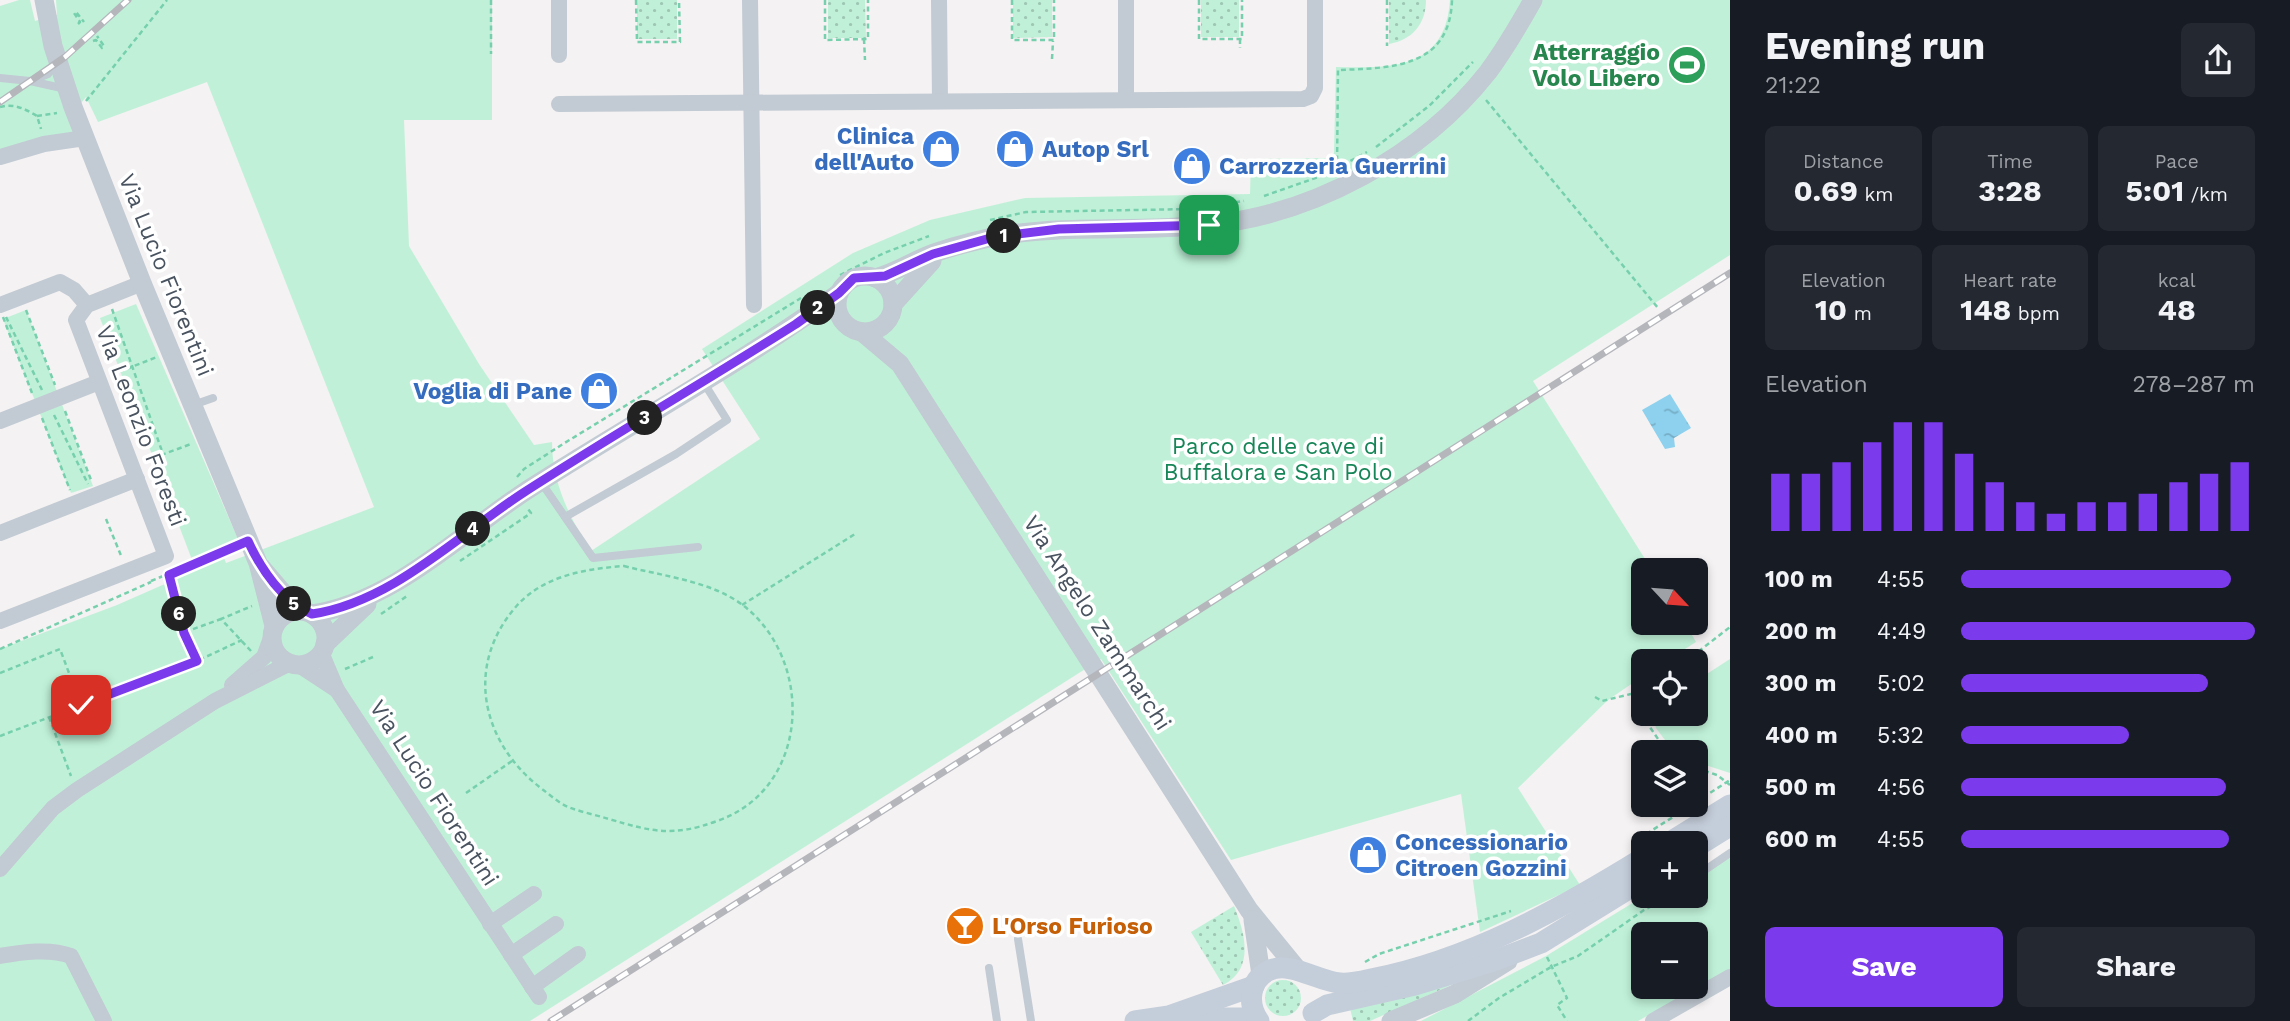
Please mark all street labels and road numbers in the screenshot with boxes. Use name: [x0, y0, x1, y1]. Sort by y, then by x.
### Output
street label: Via Lucio Fiorentini: [113, 170, 219, 380]
street label: Via Leonzio Foresti: [90, 322, 192, 530]
street label: Via Angelo Zammarchi: [1017, 511, 1177, 735]
street label: Via Lucio Fiorentini: [364, 695, 504, 891]

